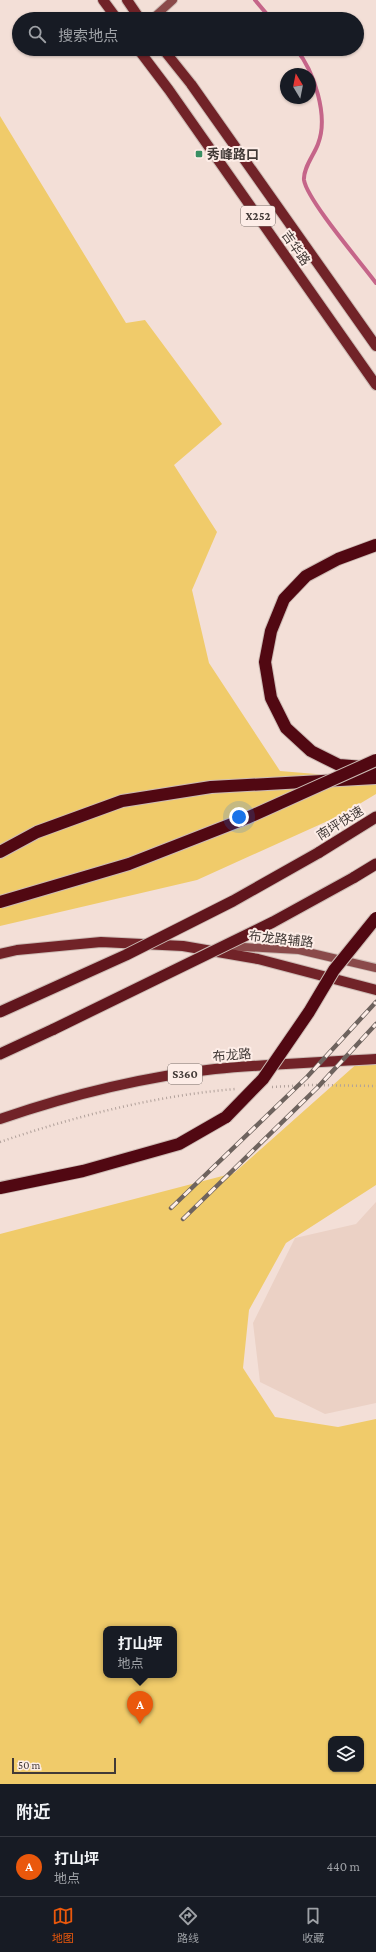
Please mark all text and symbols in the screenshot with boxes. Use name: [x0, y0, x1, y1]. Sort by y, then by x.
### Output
search box: [12, 12, 364, 56]
icon: search: [26, 23, 48, 45]
text: 搜索地点: [58, 28, 118, 44]
north arrow: [280, 68, 316, 104]
place label: 秀峰路口: [207, 147, 259, 162]
marker: 秀峰路口: [194, 149, 204, 159]
road number: X252: [241, 206, 275, 226]
street label: 吉华路: [279, 228, 313, 268]
street label: 南坪快速: [314, 803, 366, 843]
your location: [229, 807, 249, 827]
street label: 布龙路辅路: [248, 928, 314, 950]
street label: 布龙路: [212, 1046, 252, 1064]
road number: S360: [168, 1064, 202, 1084]
popup: [103, 1626, 177, 1678]
text: 打山坪: [117, 1636, 163, 1652]
text: 地点: [117, 1656, 144, 1671]
pin: A: [127, 1691, 153, 1724]
map controls: [328, 1736, 364, 1772]
button: layers: [328, 1736, 364, 1772]
scale bar: [12, 1756, 116, 1775]
text: 50 m: [18, 1759, 40, 1771]
text: 附近: [16, 1803, 50, 1822]
text: 打山坪: [54, 1851, 99, 1867]
text: A: [25, 1859, 33, 1874]
text: 440 m: [326, 1859, 360, 1874]
text: 地点: [54, 1871, 80, 1886]
tab: 地图: [52, 1905, 74, 1945]
tab: 路线: [177, 1905, 199, 1945]
tab: 收藏: [302, 1905, 324, 1945]

